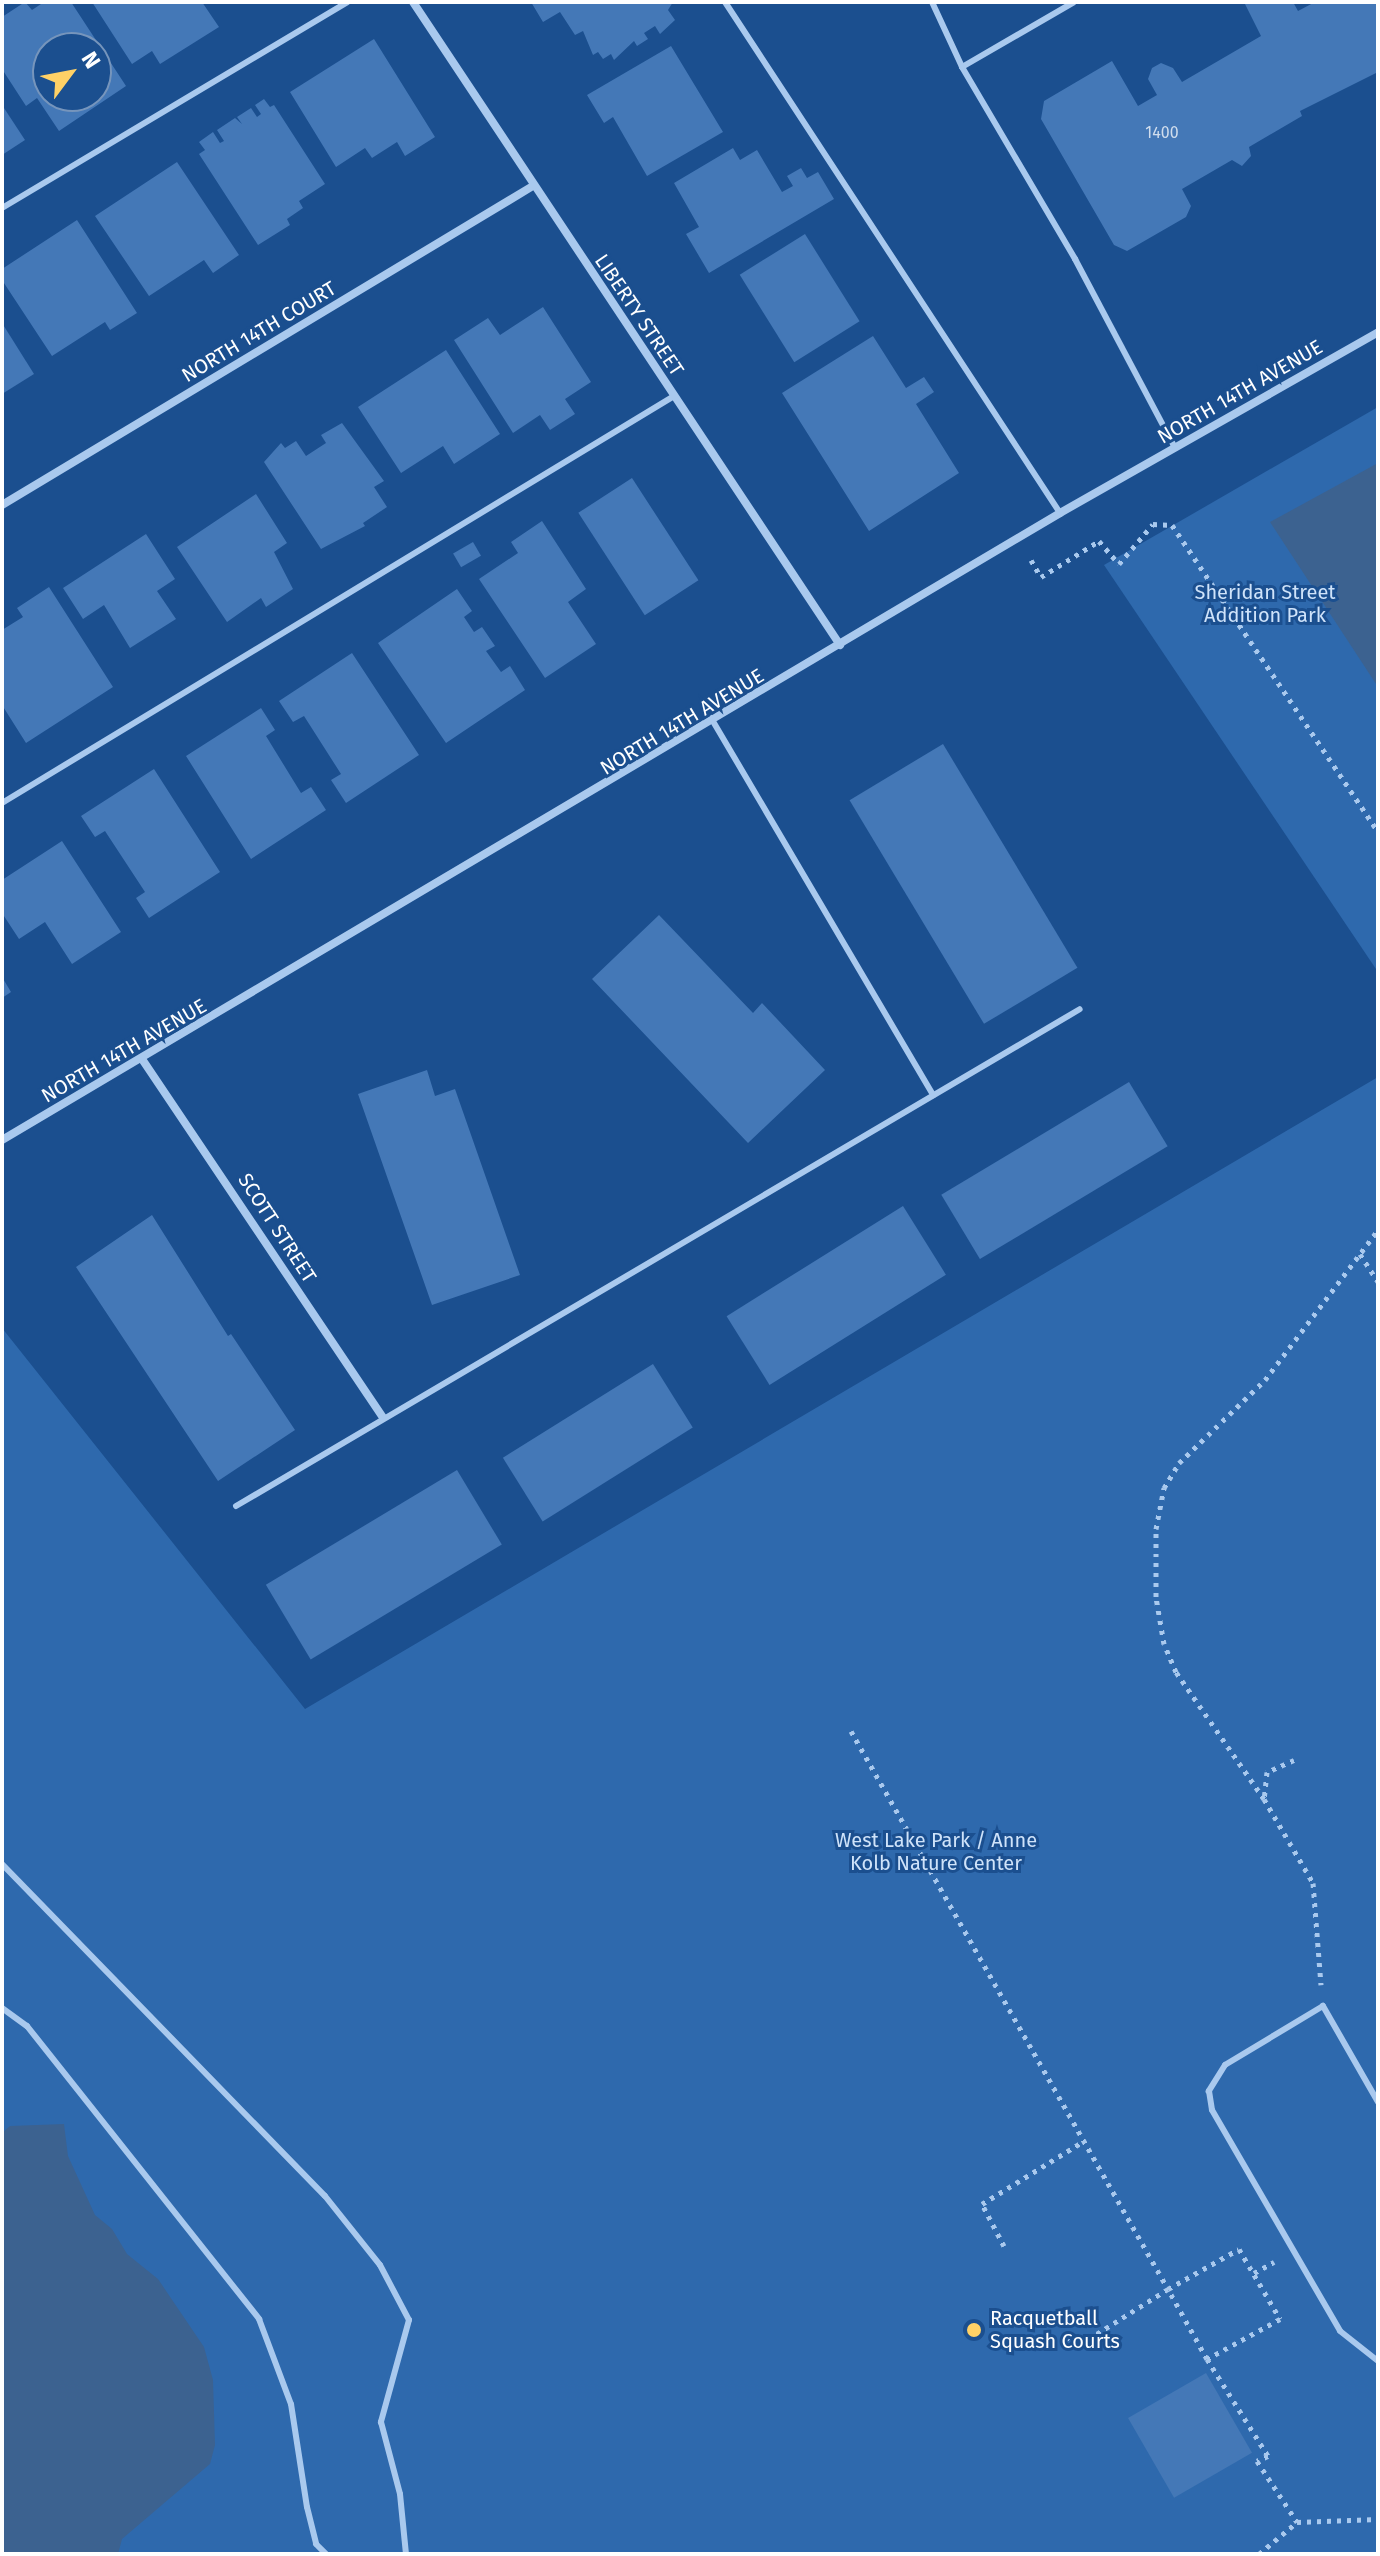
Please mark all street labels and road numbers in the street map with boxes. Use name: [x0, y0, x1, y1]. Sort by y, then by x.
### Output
street label: LIBERTY STREET: [589, 250, 689, 380]
street label: NORTH 14TH COURT: [177, 276, 341, 388]
street label: NORTH 14TH AVENUE: [1153, 335, 1327, 449]
street label: NORTH 14TH AVENUE: [596, 664, 768, 780]
street label: NORTH 14TH AVENUE: [37, 994, 211, 1108]
street label: SCOTT STREET: [233, 1169, 321, 1287]

